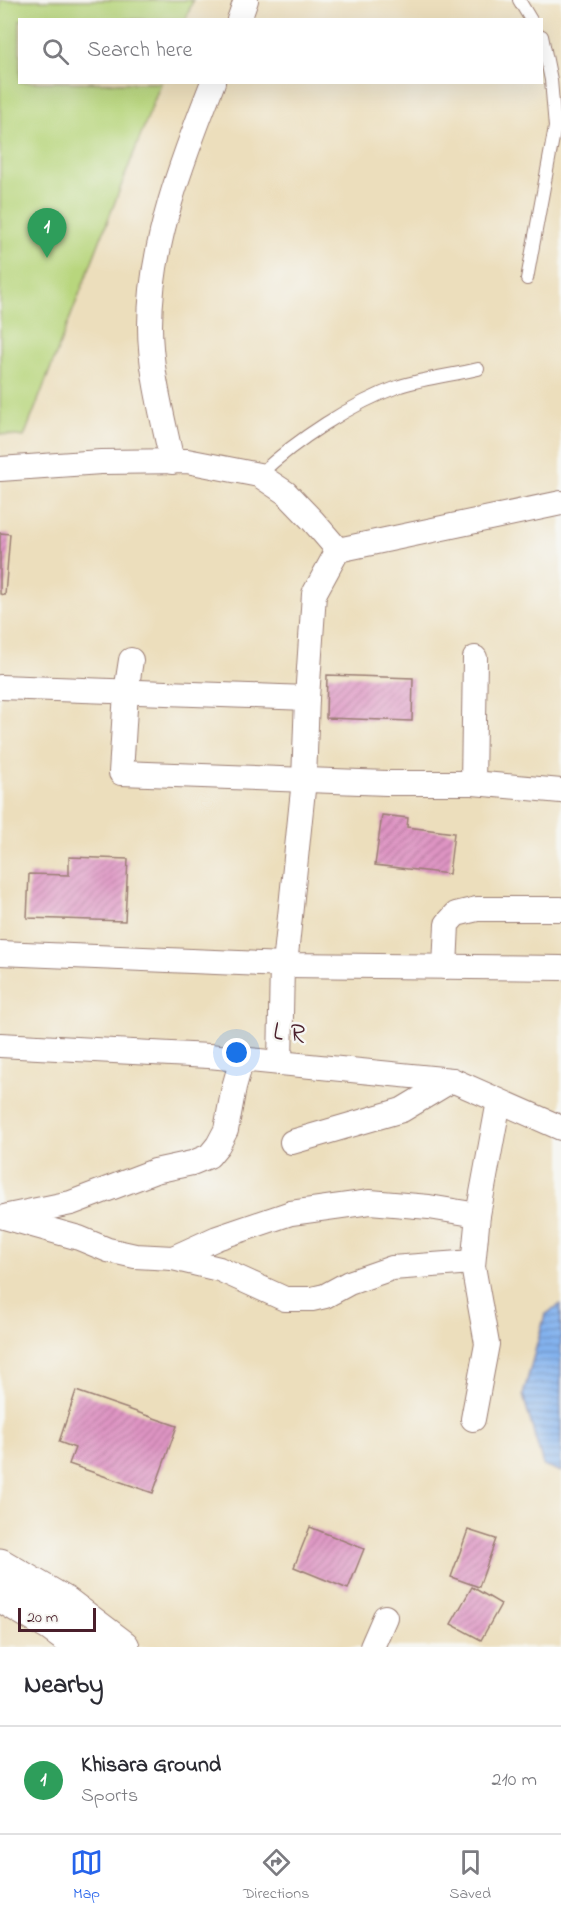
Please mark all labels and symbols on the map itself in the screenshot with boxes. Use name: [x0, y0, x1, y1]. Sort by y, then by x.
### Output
pin: 1: [28, 208, 66, 258]
street label: L R: [271, 1013, 307, 1055]
your location: [222, 1038, 251, 1067]
scale bar: [18, 1605, 96, 1632]

